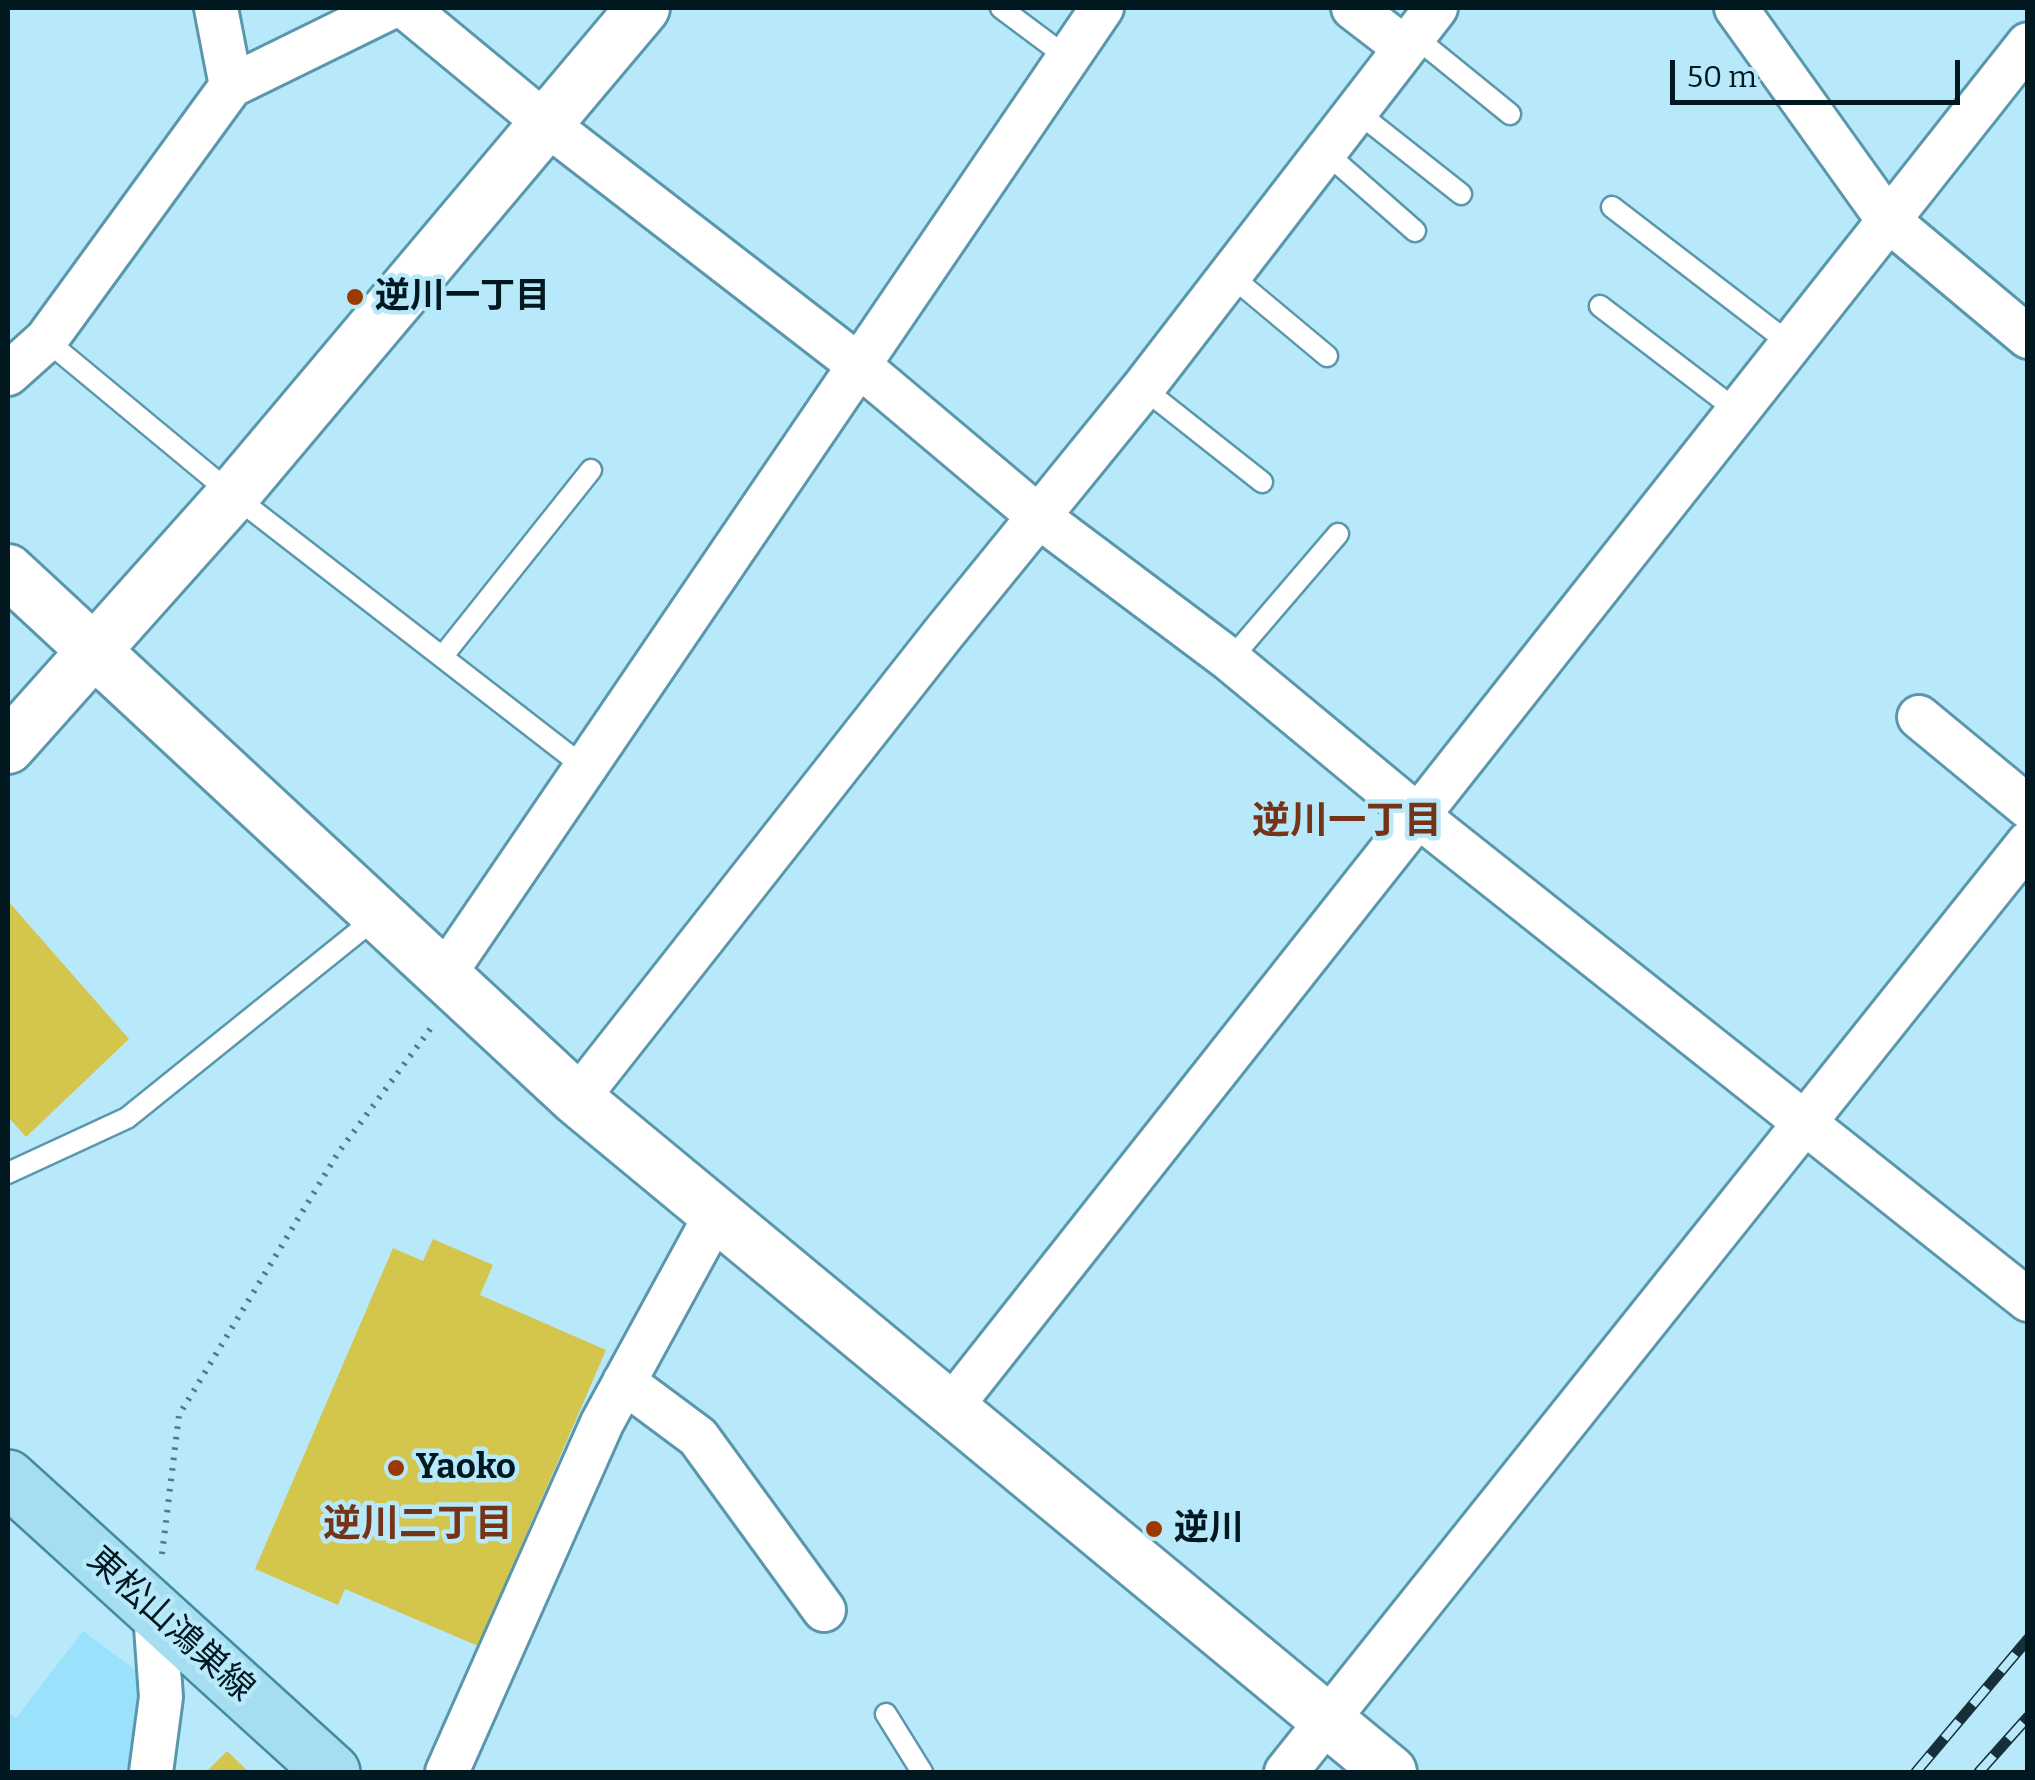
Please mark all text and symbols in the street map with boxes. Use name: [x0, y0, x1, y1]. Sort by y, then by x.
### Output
scale bar: [1675, 40, 1965, 102]
text: 50 m: [1687, 59, 1757, 95]
place label: 逆川一丁目: [375, 276, 550, 318]
marker: 逆川一丁目: [344, 286, 366, 308]
district label: 逆川一丁目: [1252, 799, 1442, 845]
place label: Yaoko: [416, 1447, 516, 1489]
marker: Yaoko: [385, 1457, 407, 1479]
district label: 逆川二丁目: [323, 1502, 513, 1548]
place label: 逆川: [1174, 1508, 1244, 1550]
marker: 逆川: [1143, 1518, 1165, 1540]
street label: 東松山鴻巣線: [78, 1539, 262, 1711]

